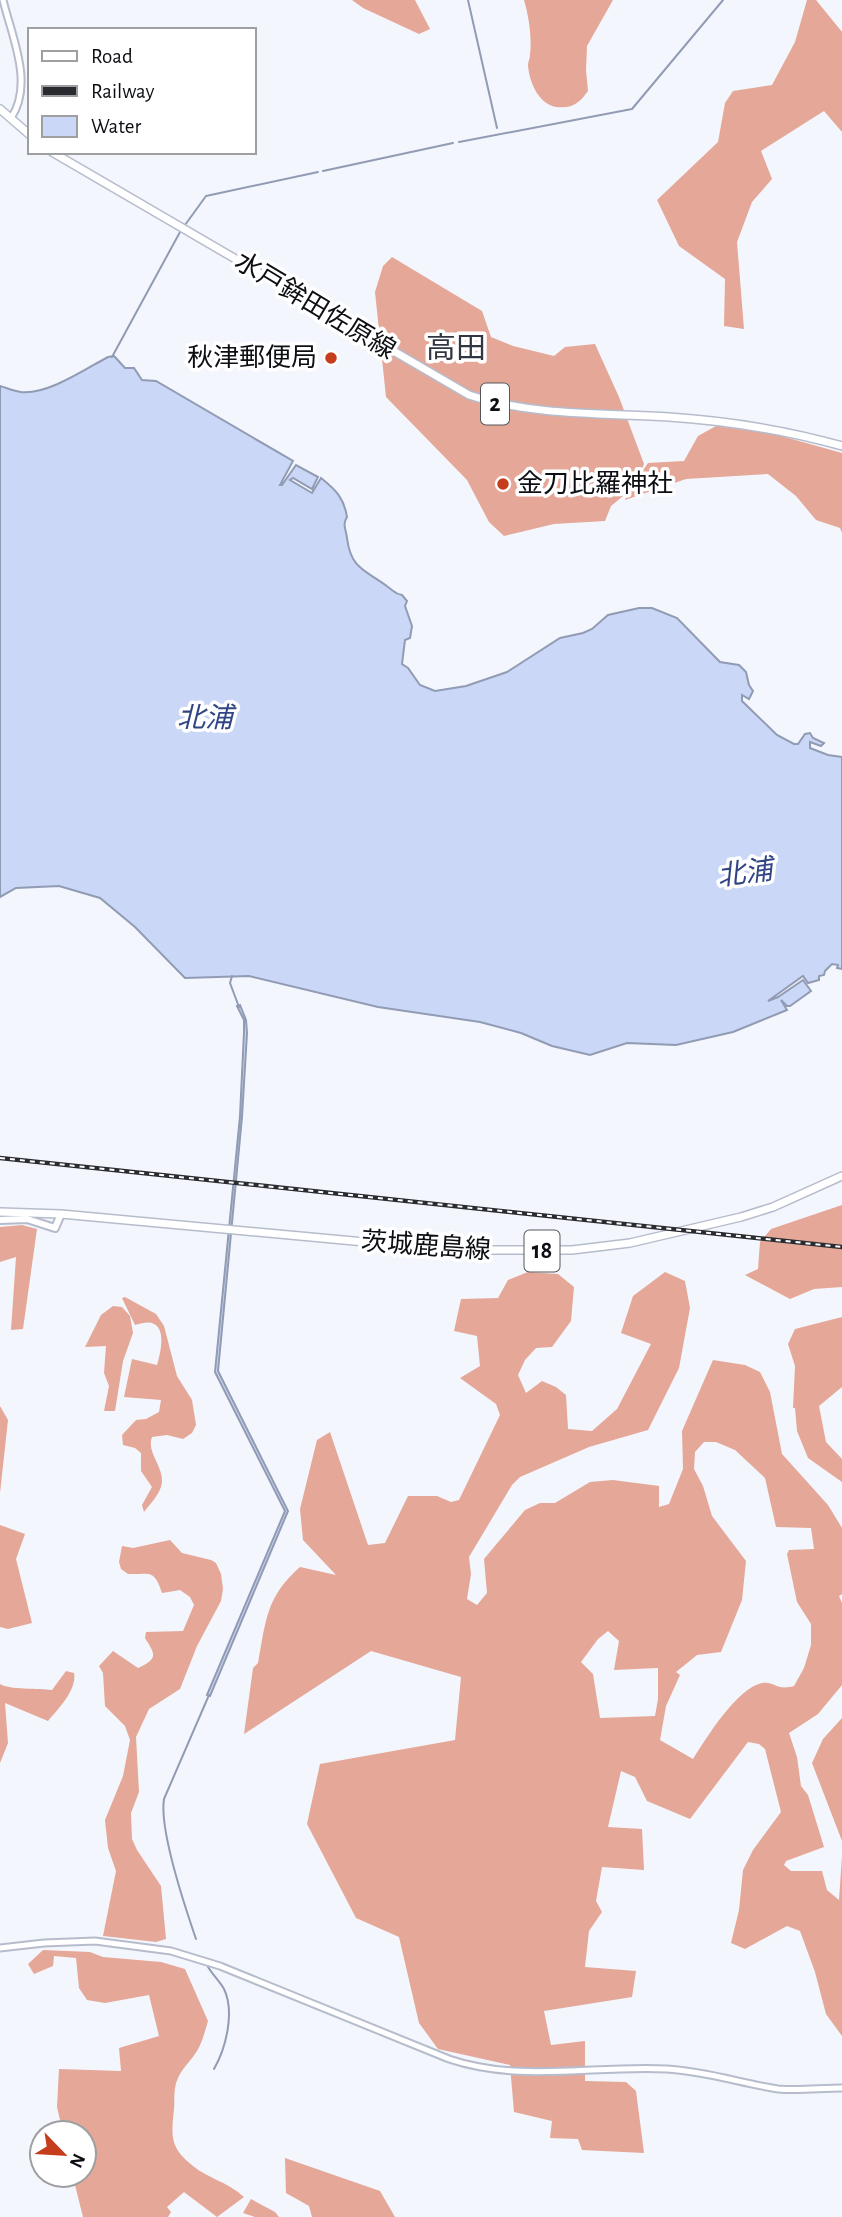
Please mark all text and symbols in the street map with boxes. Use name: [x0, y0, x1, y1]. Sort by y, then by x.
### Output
legend: [28, 28, 256, 154]
text: Road: [91, 46, 133, 67]
text: Railway: [91, 81, 154, 102]
text: Water: [91, 116, 141, 137]
street label: 水戸鉾田佐原線: [230, 246, 401, 364]
district label: 高田: [426, 332, 486, 364]
place label: 秋津郵便局: [187, 344, 317, 371]
marker: 秋津郵便局: [323, 350, 339, 366]
road number: 2: [481, 384, 509, 424]
place label: 金刀比羅神社: [517, 470, 673, 497]
marker: 金刀比羅神社: [495, 476, 511, 492]
water label: 北浦: [177, 703, 237, 733]
water label: 北浦: [715, 854, 779, 892]
street label: 茨城鹿島線: [360, 1227, 492, 1264]
road number: 18: [524, 1231, 560, 1272]
north arrow: [28, 2119, 98, 2189]
text: N: [66, 2151, 88, 2171]

